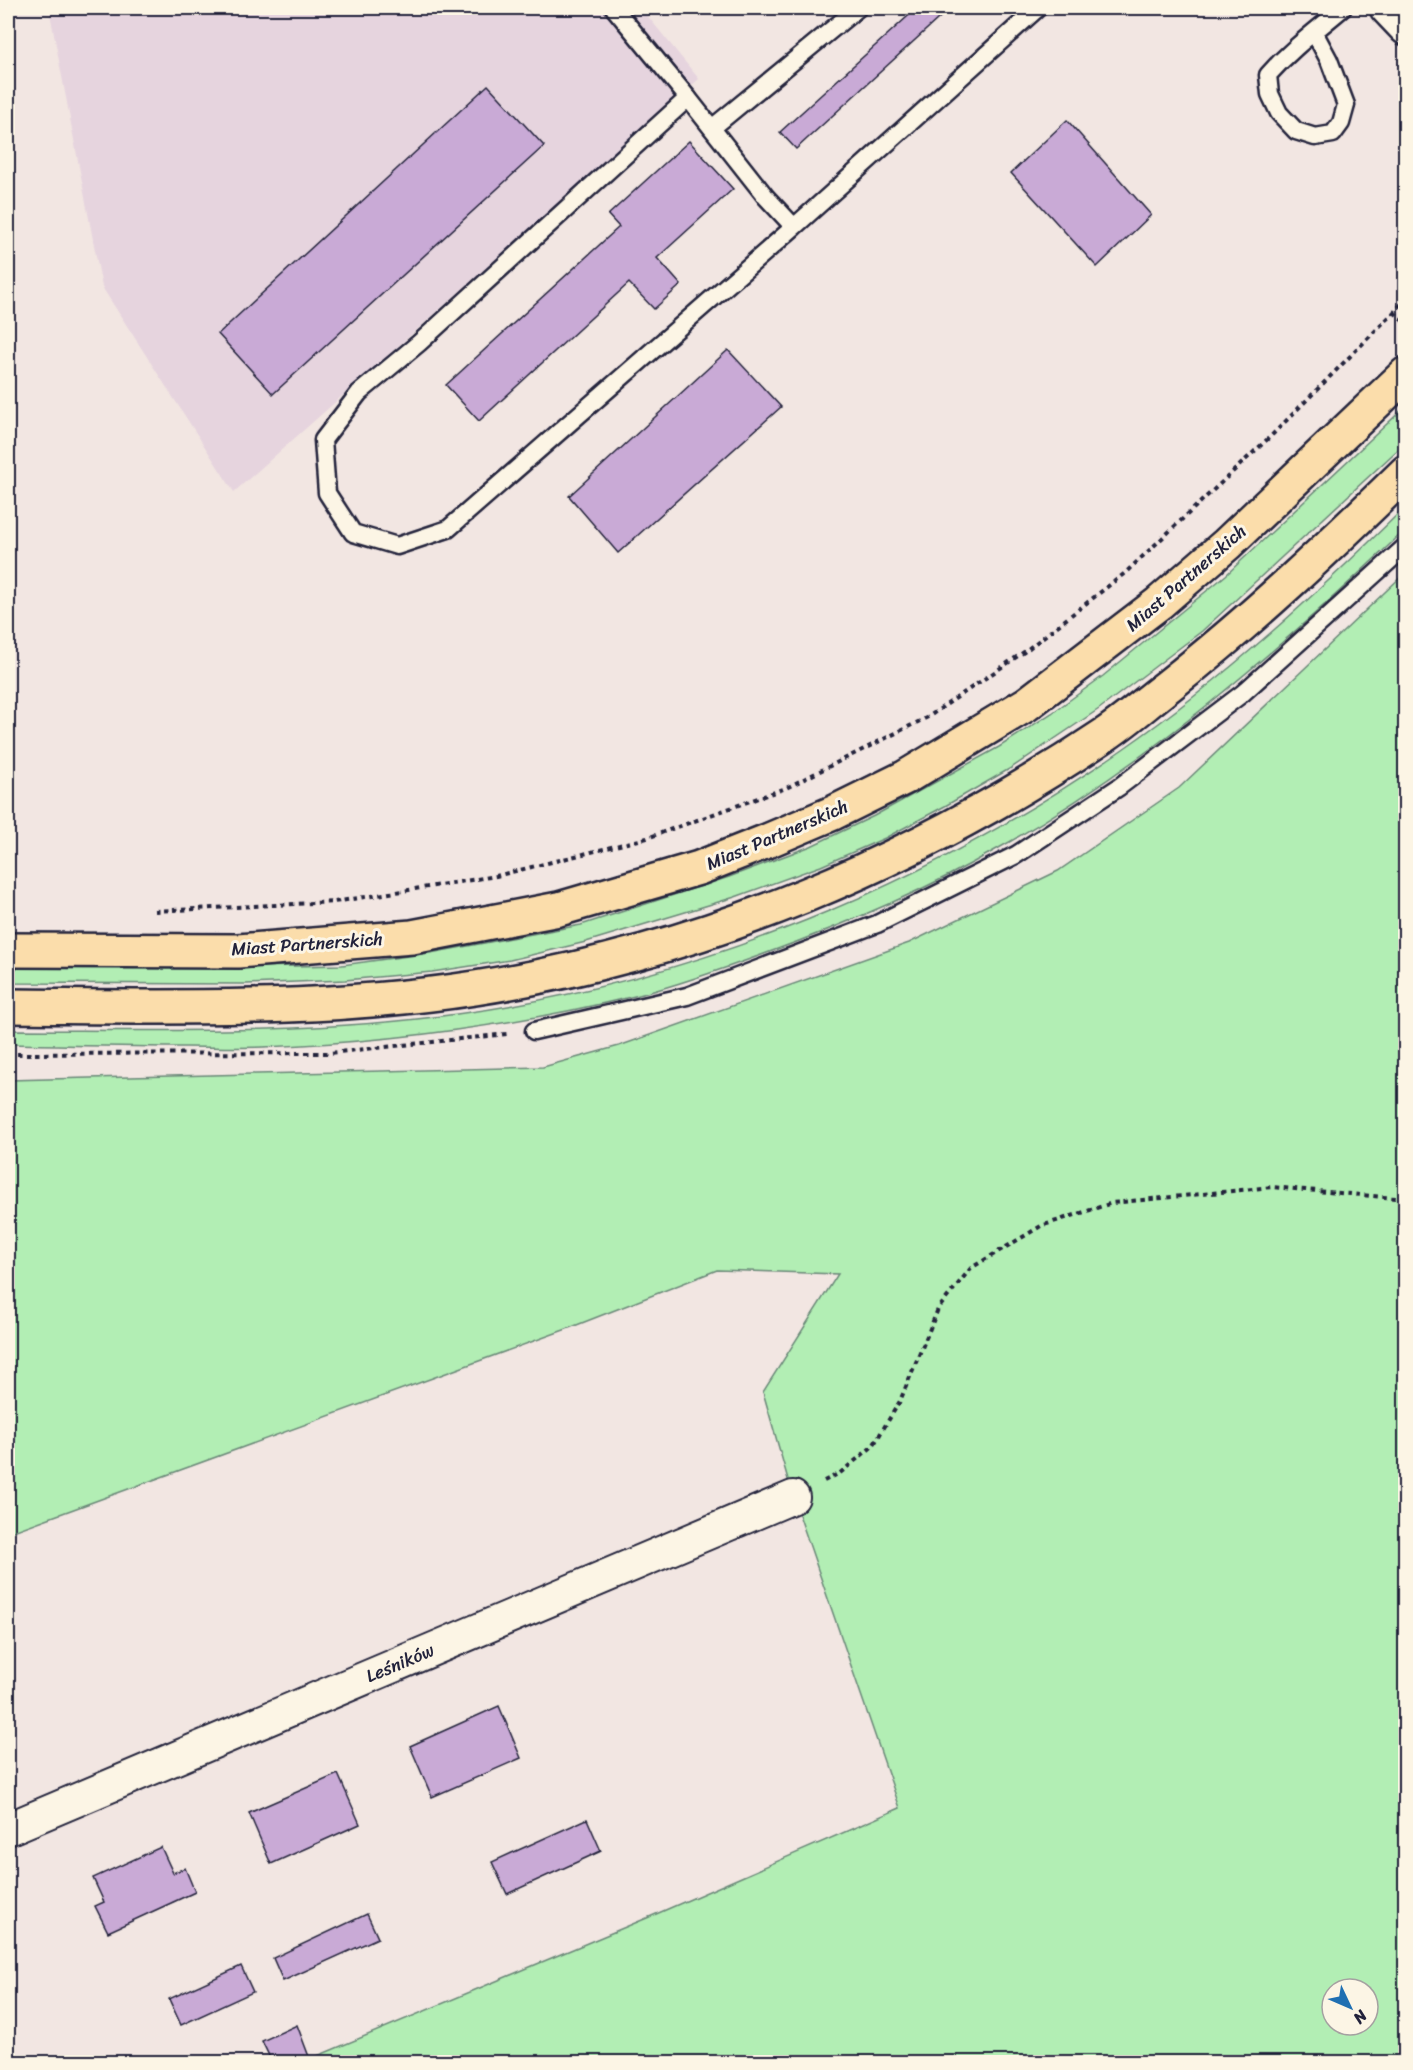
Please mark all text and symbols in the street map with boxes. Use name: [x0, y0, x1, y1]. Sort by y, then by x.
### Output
street label: Miast Partnerskich: [1118, 516, 1254, 640]
street label: Miast Partnerskich: [701, 791, 853, 879]
street label: Miast Partnerskich: [230, 923, 384, 965]
street label: Leśników: [361, 1634, 440, 1692]
north arrow: [1320, 1977, 1380, 2037]
text: N: [1346, 2002, 1375, 2032]

